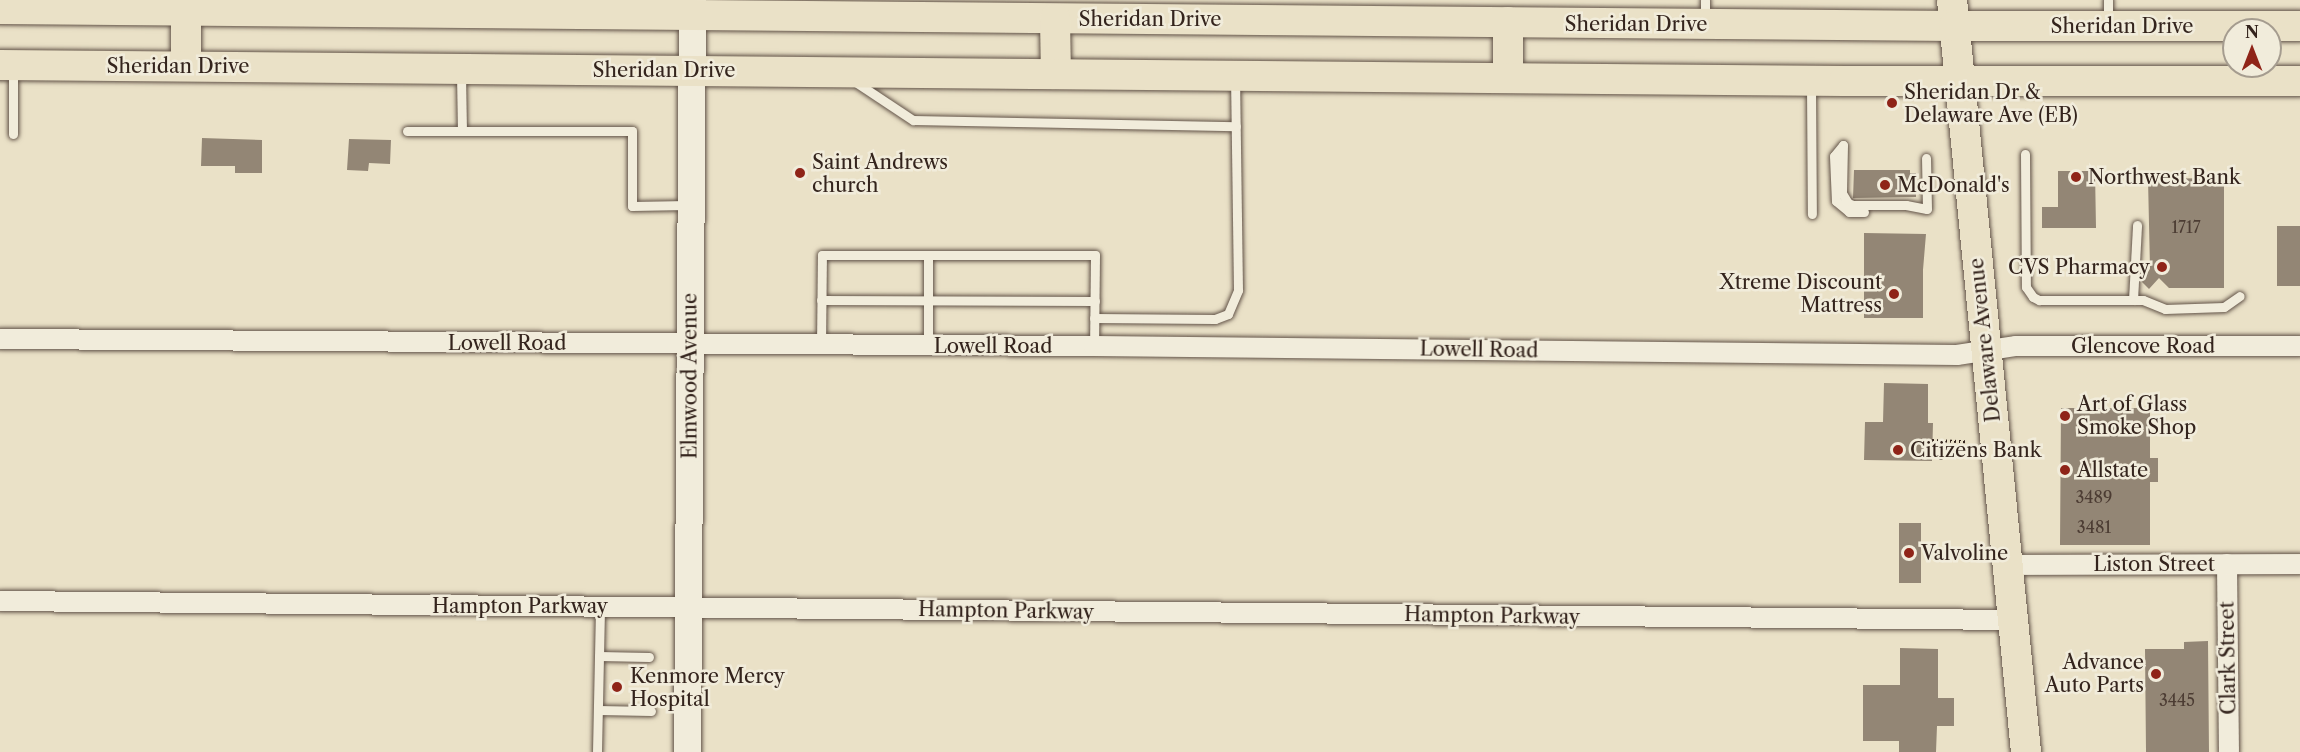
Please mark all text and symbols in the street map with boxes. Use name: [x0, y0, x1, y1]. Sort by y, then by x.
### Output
street label: Sheridan Drive: [1079, 7, 1221, 31]
street label: Sheridan Drive: [1565, 12, 1707, 36]
street label: Sheridan Drive: [2051, 14, 2193, 38]
north arrow: [2222, 18, 2282, 78]
text: N: [2245, 22, 2259, 42]
street label: Sheridan Drive: [107, 54, 249, 78]
street label: Sheridan Drive: [593, 58, 735, 82]
place label: Sheridan Dr & Delaware Ave (EB): [1904, 80, 2079, 127]
marker: Sheridan Dr & Delaware Ave (EB): [1885, 96, 1899, 110]
place label: Saint Andrews church: [812, 150, 949, 197]
place label: Northwest Bank: [2088, 165, 2241, 189]
marker: Saint Andrews church: [793, 166, 807, 180]
marker: Northwest Bank: [2069, 170, 2083, 184]
place label: McDonald's: [1897, 173, 2010, 197]
marker: McDonald's: [1878, 178, 1892, 192]
house number: 1717: [2171, 217, 2201, 237]
place label: CVS Pharmacy: [2008, 255, 2150, 279]
street label: Delaware Avenue: [1964, 256, 2006, 424]
marker: CVS Pharmacy: [2155, 260, 2169, 274]
place label: Xtreme Discount Mattress: [1719, 270, 1882, 317]
marker: Xtreme Discount Mattress: [1887, 287, 1901, 301]
street label: Elmwood Avenue: [678, 293, 702, 459]
street label: Lowell Road: [448, 331, 566, 355]
street label: Lowell Road: [934, 334, 1052, 358]
street label: Glencove Road: [2071, 334, 2215, 358]
street label: Lowell Road: [1419, 337, 1539, 363]
place label: Art of Glass Smoke Shop: [2077, 392, 2196, 439]
marker: Art of Glass Smoke Shop: [2058, 409, 2072, 423]
place label: Citizens Bank: [1910, 438, 2041, 462]
marker: Citizens Bank: [1891, 443, 1905, 457]
place label: Allstate: [2077, 458, 2148, 482]
marker: Allstate: [2058, 463, 2072, 477]
house number: 3489: [2076, 487, 2112, 507]
house number: 3481: [2077, 517, 2111, 537]
place label: Valvoline: [1921, 541, 2008, 565]
marker: Valvoline: [1902, 546, 1916, 560]
street label: Liston Street: [2093, 552, 2215, 576]
street label: Hampton Parkway: [432, 594, 608, 618]
street label: Hampton Parkway: [918, 597, 1094, 625]
street label: Clark Street: [2215, 601, 2241, 715]
street label: Hampton Parkway: [1404, 602, 1580, 630]
place label: Advance Auto Parts: [2045, 650, 2144, 697]
place label: Kenmore Mercy Hospital: [630, 664, 785, 711]
marker: Advance Auto Parts: [2149, 667, 2163, 681]
marker: Kenmore Mercy Hospital: [608, 678, 626, 696]
house number: 3445: [2159, 690, 2195, 710]

